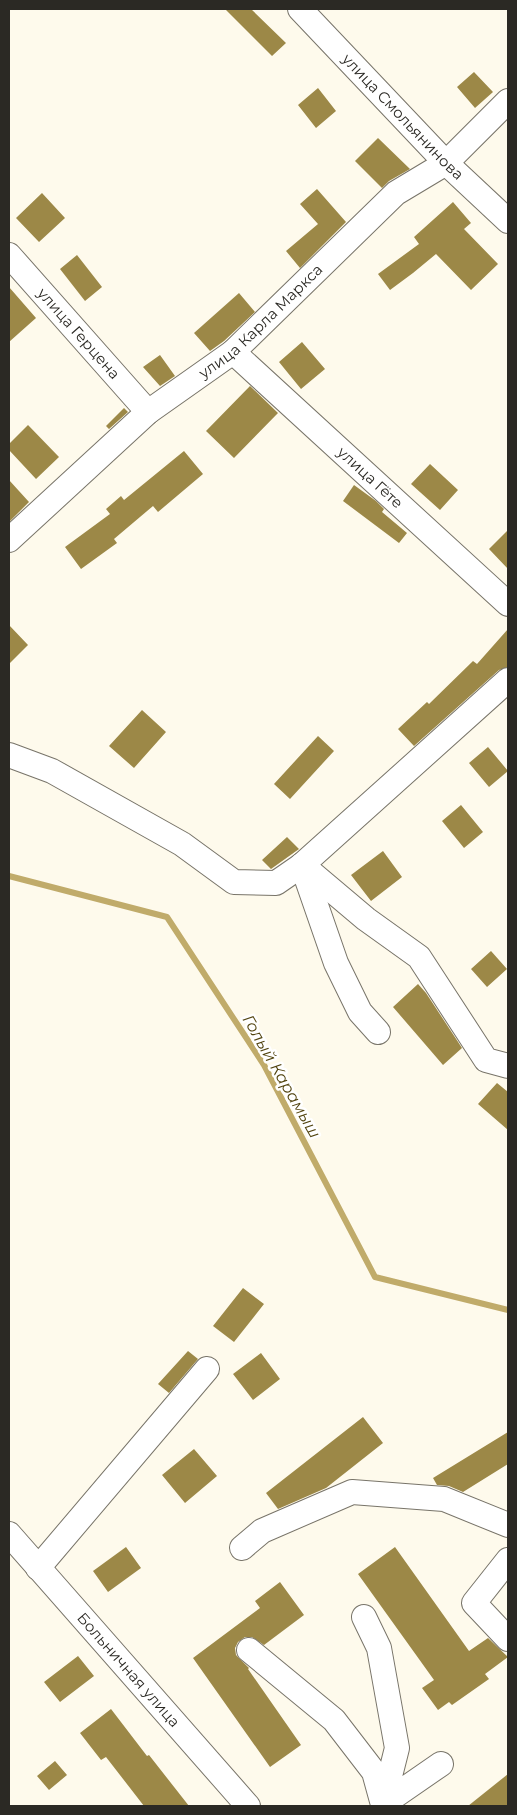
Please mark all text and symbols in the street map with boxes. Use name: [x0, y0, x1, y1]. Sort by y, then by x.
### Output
street label: улица Смольянинова: [338, 49, 468, 184]
street label: улица Карла Маркса: [194, 260, 326, 383]
street label: улица Герцена: [33, 283, 124, 383]
street label: улица Гёте: [333, 442, 407, 512]
water label: Голый Карамыш: [239, 1011, 325, 1141]
street label: Больничная улица: [73, 1608, 184, 1731]

